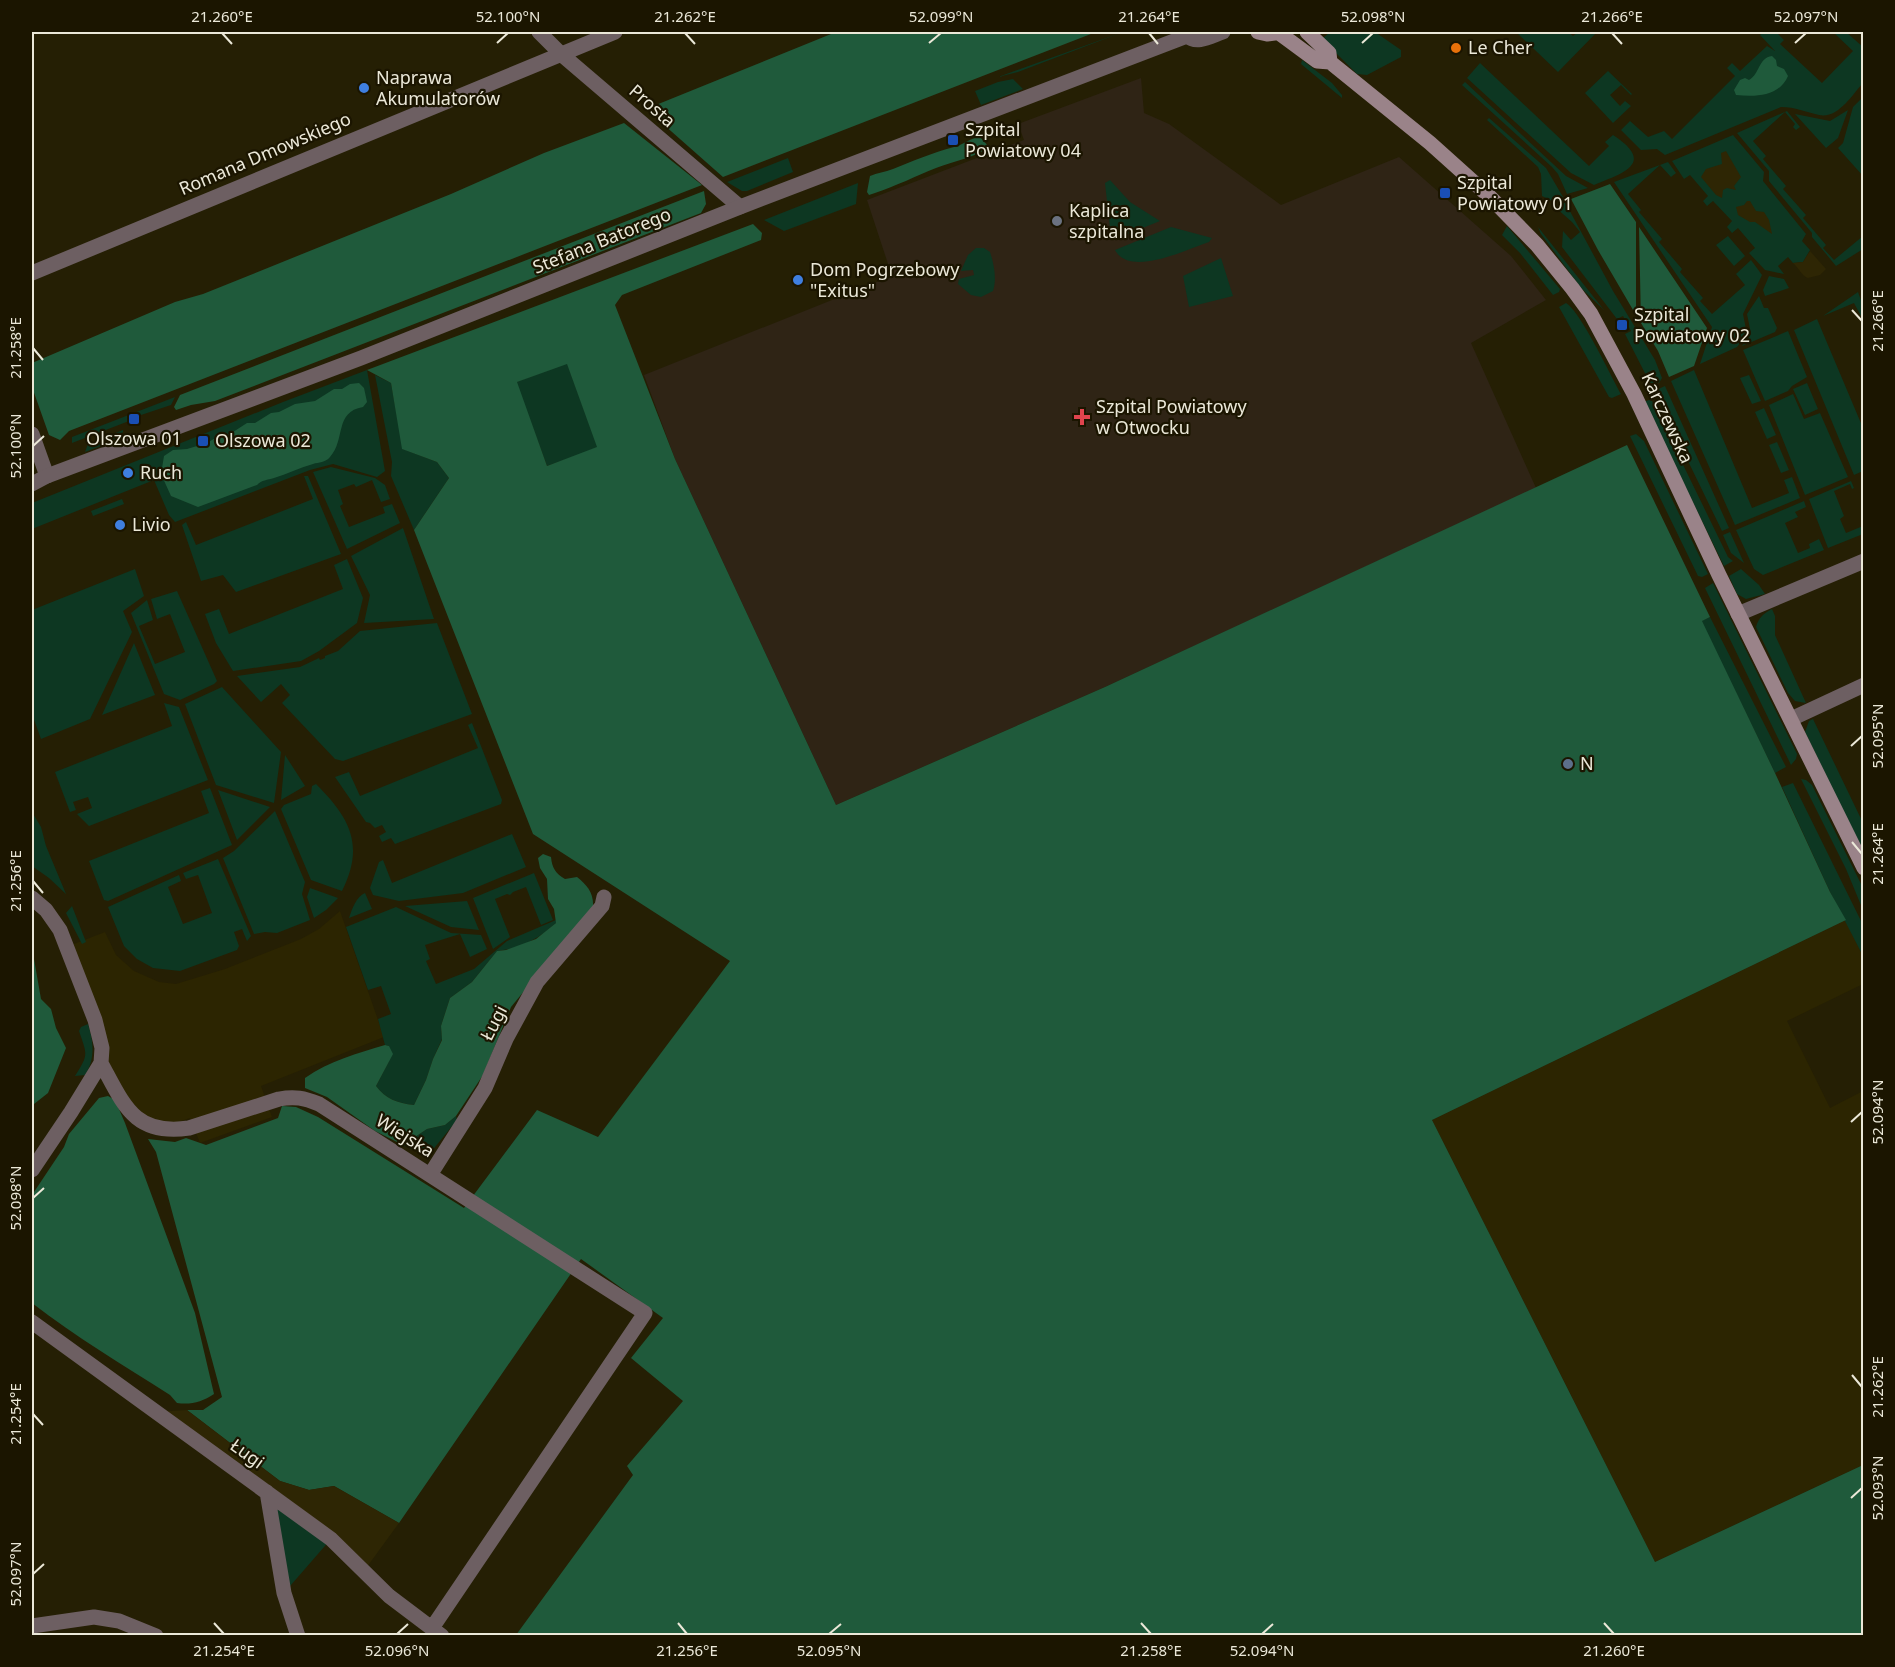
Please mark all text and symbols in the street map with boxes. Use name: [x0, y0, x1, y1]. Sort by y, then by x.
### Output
text: 21.260°E: [191, 6, 253, 26]
text: 52.100°N: [476, 6, 540, 26]
text: 21.262°E: [654, 6, 716, 26]
text: 52.099°N: [909, 6, 973, 26]
text: 21.264°E: [1118, 6, 1180, 26]
text: 52.098°N: [1341, 6, 1405, 26]
text: 21.266°E: [1581, 6, 1643, 26]
text: 52.097°N: [1774, 6, 1838, 26]
place label: Le Cher: [1468, 35, 1533, 59]
marker: Le Cher: [1449, 41, 1463, 55]
place label: Naprawa Akumulatorów: [376, 65, 500, 110]
street label: Prosta: [624, 78, 681, 132]
marker: Naprawa Akumulatorów: [357, 81, 371, 95]
street label: Romana Dmowskiego: [175, 106, 354, 200]
place label: Szpital Powiatowy 04: [965, 117, 1081, 162]
marker: Szpital Powiatowy 04: [946, 133, 960, 147]
place label: Szpital Powiatowy 01: [1457, 170, 1573, 215]
marker: Szpital Powiatowy 01: [1438, 186, 1452, 200]
place label: Kaplica szpitalna: [1069, 198, 1144, 243]
street label: Stefana Batorego: [529, 201, 674, 279]
marker: Kaplica szpitalna: [1050, 214, 1064, 228]
place label: Dom Pogrzebowy "Exitus": [810, 257, 960, 302]
marker: Dom Pogrzebowy "Exitus": [791, 273, 805, 287]
text: 21.266°E: [1867, 290, 1887, 352]
place label: Szpital Powiatowy 02: [1634, 302, 1750, 347]
text: 21.258°E: [5, 317, 25, 379]
marker: Szpital Powiatowy 02: [1615, 318, 1629, 332]
street label: Karczewska: [1636, 368, 1699, 467]
place label: Szpital Powiatowy w Otwocku: [1096, 394, 1247, 439]
marker: Szpital Powiatowy w Otwocku: [1073, 408, 1091, 426]
marker: Olszowa 01: [127, 412, 141, 426]
text: 52.100°N: [5, 414, 25, 478]
place label: Olszowa 01: [86, 426, 182, 450]
place label: Olszowa 02: [215, 428, 311, 452]
marker: Olszowa 02: [196, 434, 210, 448]
place label: Ruch: [140, 460, 182, 484]
marker: Ruch: [121, 466, 135, 480]
place label: Livio: [132, 512, 171, 536]
marker: Livio: [113, 518, 127, 532]
text: 52.095°N: [1867, 704, 1887, 768]
place label: N: [1580, 751, 1594, 775]
marker: N: [1561, 757, 1575, 771]
text: 21.264°E: [1867, 823, 1887, 885]
text: 21.256°E: [5, 850, 25, 912]
street label: Ługi: [474, 1001, 512, 1044]
text: 52.094°N: [1867, 1080, 1887, 1144]
street label: Wiejska: [372, 1108, 439, 1162]
text: 52.098°N: [5, 1166, 25, 1230]
text: 21.262°E: [1867, 1356, 1887, 1418]
text: 21.254°E: [5, 1383, 25, 1445]
street label: Ługi: [226, 1433, 269, 1474]
text: 52.093°N: [1867, 1456, 1887, 1520]
text: 52.097°N: [5, 1542, 25, 1606]
text: 21.254°E: [193, 1640, 255, 1660]
text: 52.096°N: [365, 1640, 429, 1660]
text: 21.256°E: [656, 1640, 718, 1660]
text: 52.095°N: [797, 1640, 861, 1660]
text: 21.258°E: [1120, 1640, 1182, 1660]
text: 52.094°N: [1230, 1640, 1294, 1660]
text: 21.260°E: [1583, 1640, 1645, 1660]

